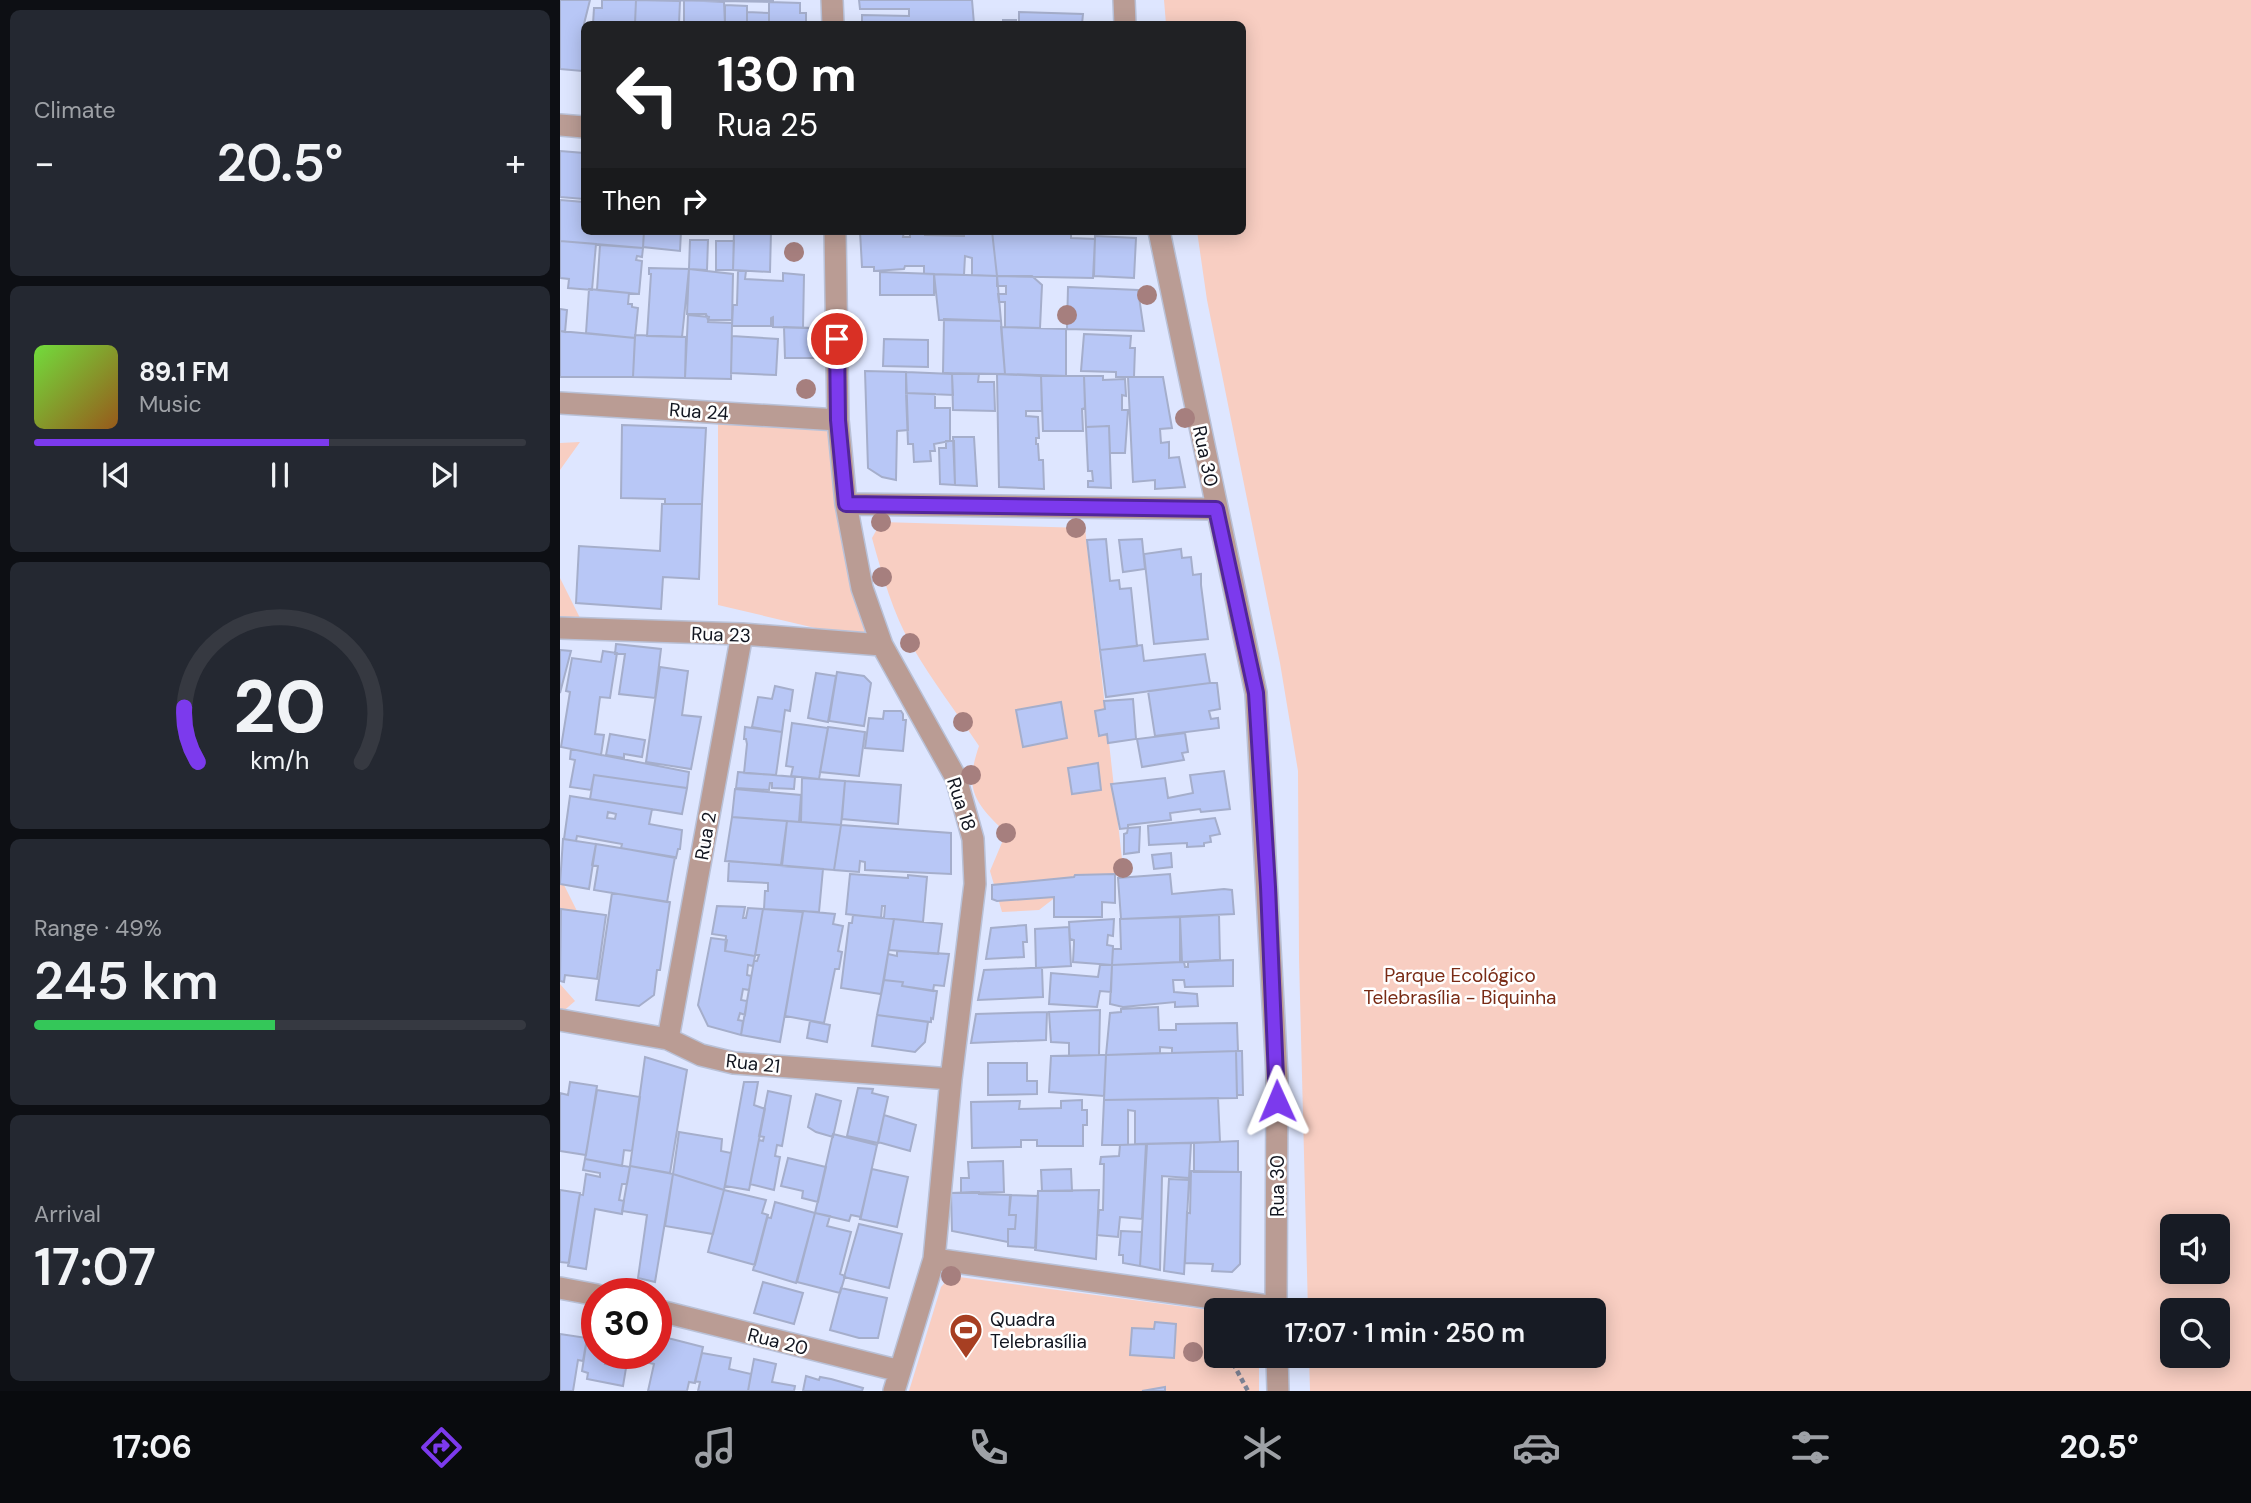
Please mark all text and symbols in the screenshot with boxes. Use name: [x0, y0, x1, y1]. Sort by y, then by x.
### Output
text: 130 m: [717, 42, 857, 106]
icon: left: [602, 49, 693, 140]
text: Climate: [34, 95, 116, 125]
text: Rua 25: [717, 104, 818, 146]
text: 20.5°: [217, 129, 343, 197]
text: −: [34, 138, 55, 188]
text: +: [505, 138, 526, 188]
icon: right: [675, 182, 713, 220]
text: Then: [602, 184, 661, 218]
pin: [807, 309, 867, 369]
icon: arrive: [818, 320, 856, 358]
text: 89.1 FM: [139, 355, 229, 389]
text: Music: [139, 389, 202, 419]
street label: Rua 24: [668, 397, 730, 426]
street label: Rua 30: [1187, 423, 1224, 489]
icon: previous: [97, 456, 135, 494]
icon: pause: [261, 456, 299, 494]
icon: next: [425, 456, 463, 494]
street label: Rua 23: [691, 621, 751, 648]
text: 20: [234, 660, 326, 755]
text: km/h: [250, 743, 310, 776]
street label: Rua 18: [941, 774, 982, 834]
street label: Rua 2: [689, 810, 722, 862]
text: Range · 49%: [34, 913, 162, 943]
text: 245 km: [34, 947, 219, 1015]
park label: Parque Ecológico Telebrasília - Biquinha: [1364, 963, 1556, 1010]
street label: Rua 21: [725, 1048, 781, 1079]
position arrow: [1240, 1064, 1314, 1138]
street label: Rua 30: [1265, 1155, 1290, 1217]
text: Arrival: [34, 1199, 101, 1229]
map controls: [2160, 1214, 2230, 1368]
button: sound: [2160, 1214, 2230, 1284]
text: 17:07: [34, 1233, 156, 1301]
speed limit sign: 30: [581, 1278, 672, 1369]
button: search: [2160, 1298, 2230, 1368]
place label: Quadra Telebrasília: [990, 1307, 1087, 1354]
sports icon: Quadra Telebrasília: [947, 1311, 985, 1360]
text: 17:07 · 1 min · 250 m: [1285, 1316, 1525, 1350]
street label: Rua 20: [745, 1322, 811, 1361]
icon: directions: [417, 1423, 466, 1472]
icon: music: [691, 1423, 740, 1472]
icon: phone: [964, 1423, 1013, 1472]
icon: climate: [1238, 1423, 1287, 1472]
icon: car: [1512, 1423, 1561, 1472]
icon: filters: [1786, 1423, 1835, 1472]
text: 17:06: [112, 1426, 192, 1468]
text: 20.5°: [2059, 1426, 2139, 1468]

